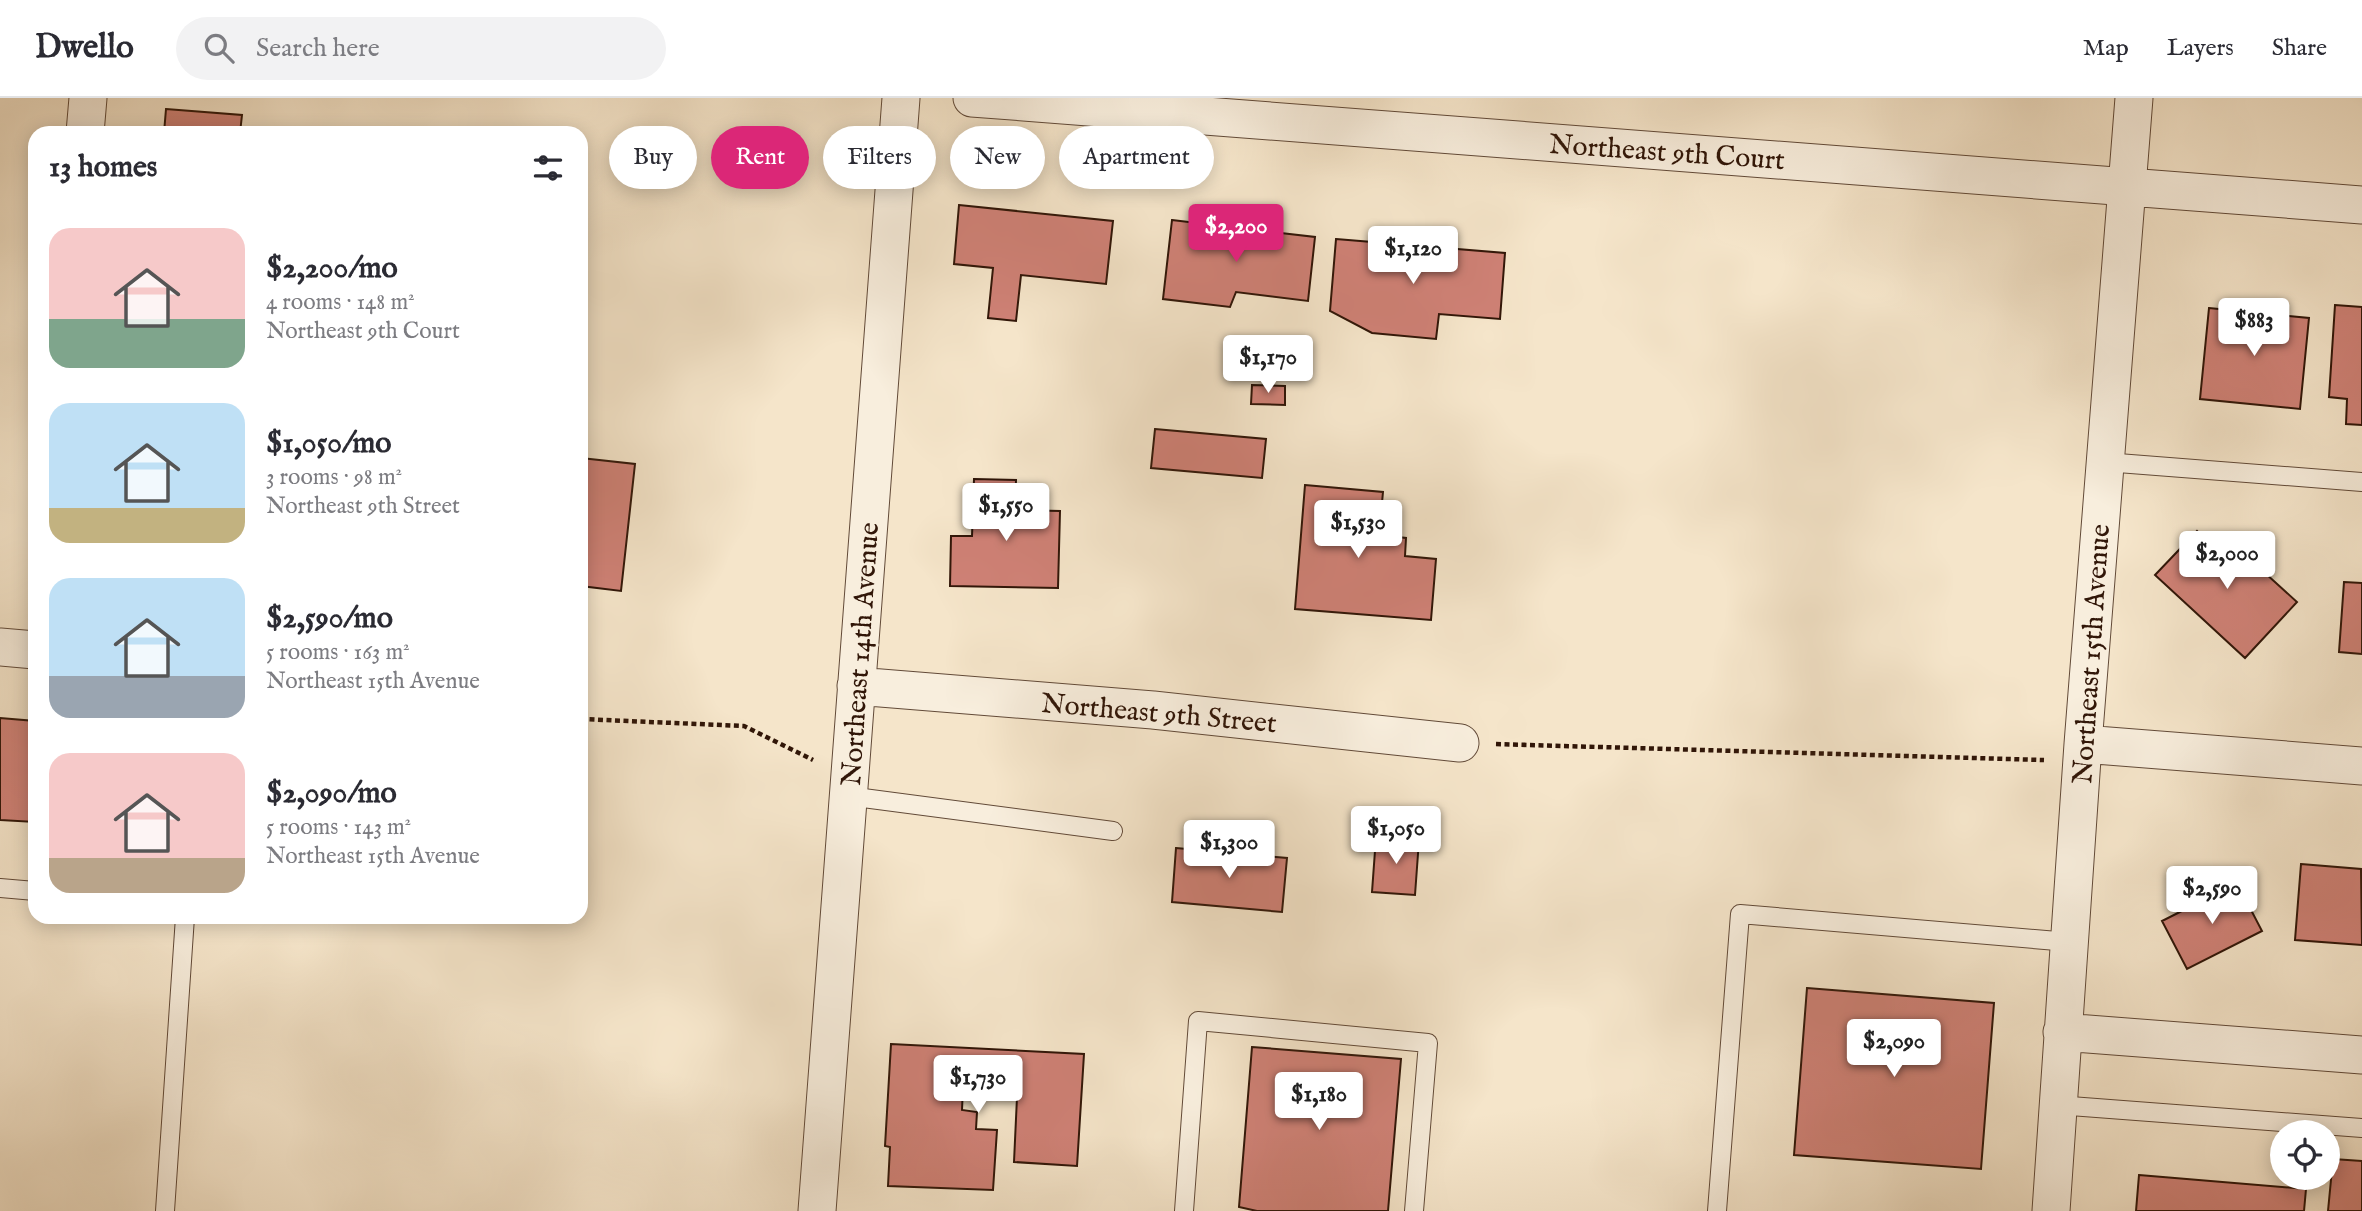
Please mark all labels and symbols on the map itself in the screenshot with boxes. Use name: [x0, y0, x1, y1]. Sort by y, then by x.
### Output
street label: Northeast 9th Court: [1548, 128, 1786, 179]
pin: $2,200: [1179, 204, 1293, 264]
pin: $1,120: [1356, 226, 1470, 286]
pin: $883: [2213, 299, 2295, 358]
pin: $1,170: [1211, 336, 1325, 395]
pin: $1,550: [949, 484, 1063, 543]
pin: $1,530: [1301, 500, 1415, 560]
street label: Northeast 14th Avenue: [835, 521, 888, 787]
street label: Northeast 15th Avenue: [2066, 523, 2119, 785]
pin: $2,000: [2170, 532, 2284, 591]
street label: Northeast 9th Street: [1040, 687, 1278, 742]
pin: $1,050: [1339, 806, 1453, 866]
pin: $1,300: [1172, 820, 1286, 880]
pin: $2,590: [2155, 866, 2269, 926]
pin: $2,090: [1837, 1020, 1951, 1079]
pin: $1,730: [921, 1056, 1035, 1115]
pin: $1,180: [1262, 1072, 1376, 1132]

